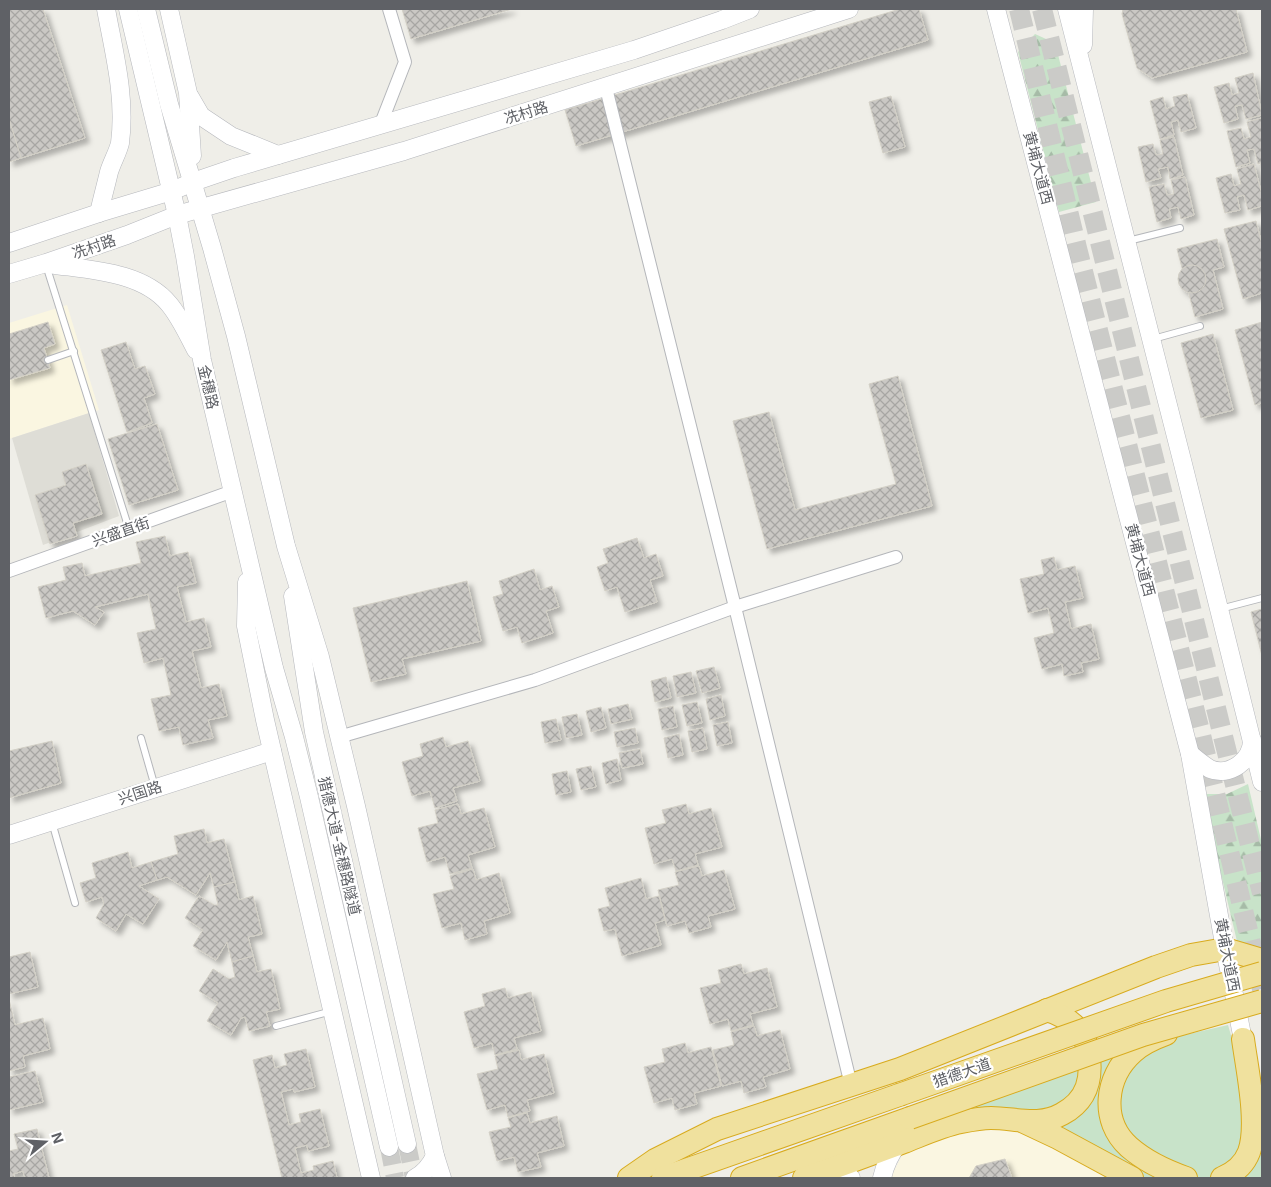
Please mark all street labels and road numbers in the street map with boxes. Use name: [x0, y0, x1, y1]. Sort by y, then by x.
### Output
street label: 冼村路: [502, 97, 550, 128]
street label: 黄埔大道西: [1020, 129, 1057, 207]
street label: 冼村路: [69, 230, 118, 263]
street label: 金穗路: [194, 363, 223, 411]
street label: 兴盛直街: [89, 513, 152, 550]
street label: 黄埔大道西: [1122, 521, 1159, 599]
street label: 猎德大道-金穗路隧道: [314, 775, 365, 917]
street label: 兴国路: [116, 777, 164, 809]
street label: 黄埔大道西: [1211, 916, 1244, 994]
street label: 猎德大道: [930, 1054, 993, 1091]

